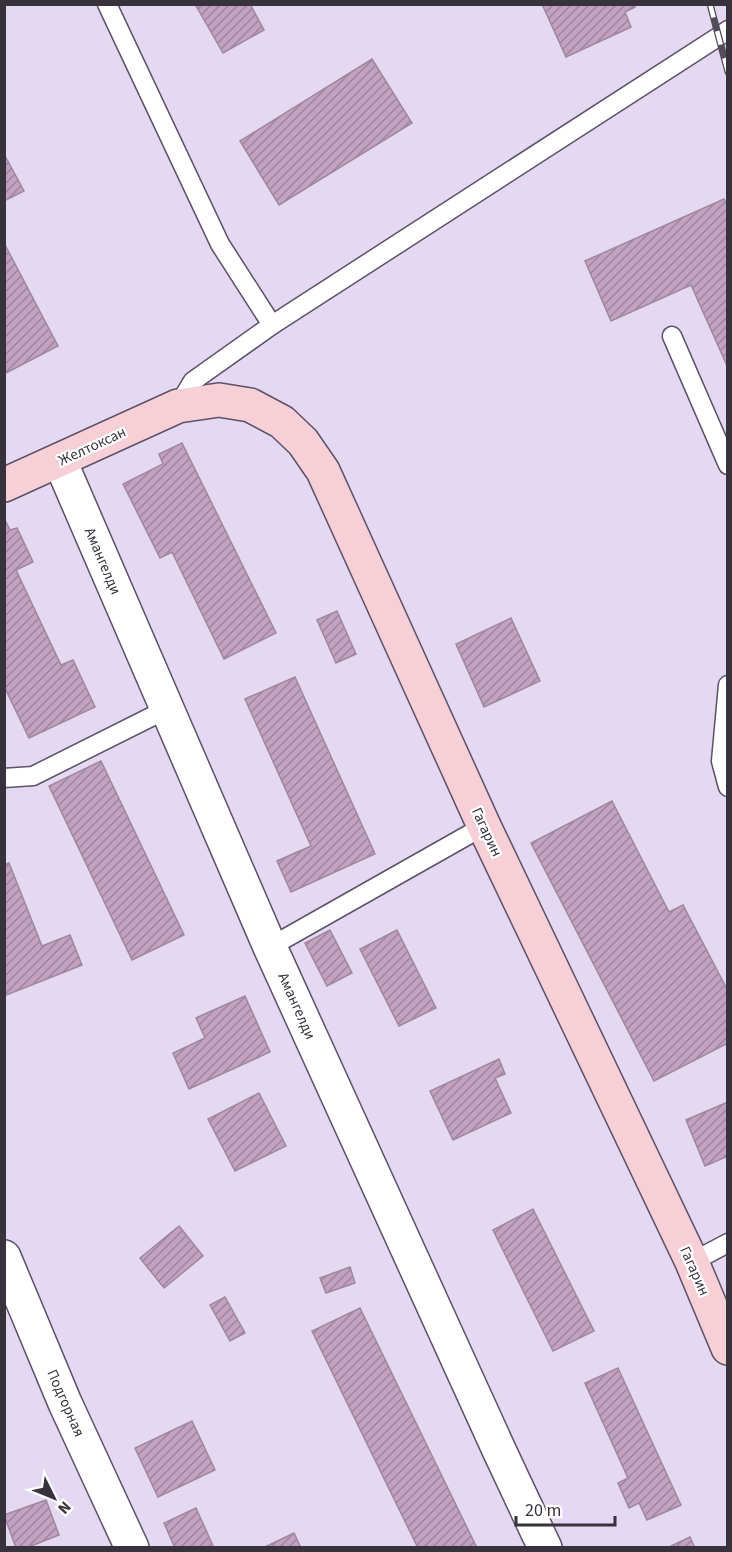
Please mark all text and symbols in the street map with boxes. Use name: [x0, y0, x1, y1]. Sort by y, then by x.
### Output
street label: Желтоксан: [55, 422, 129, 471]
street label: Амангелди: [79, 524, 126, 598]
street label: Гагарин: [466, 804, 507, 860]
street label: Амангелди: [273, 969, 321, 1043]
street label: Гагарин: [674, 1243, 715, 1299]
street label: Подгорная: [41, 1366, 90, 1440]
north arrow: [24, 1468, 84, 1528]
scale bar: [516, 1489, 615, 1527]
text: N: [53, 1496, 76, 1519]
text: 20 m: [525, 1498, 561, 1523]

